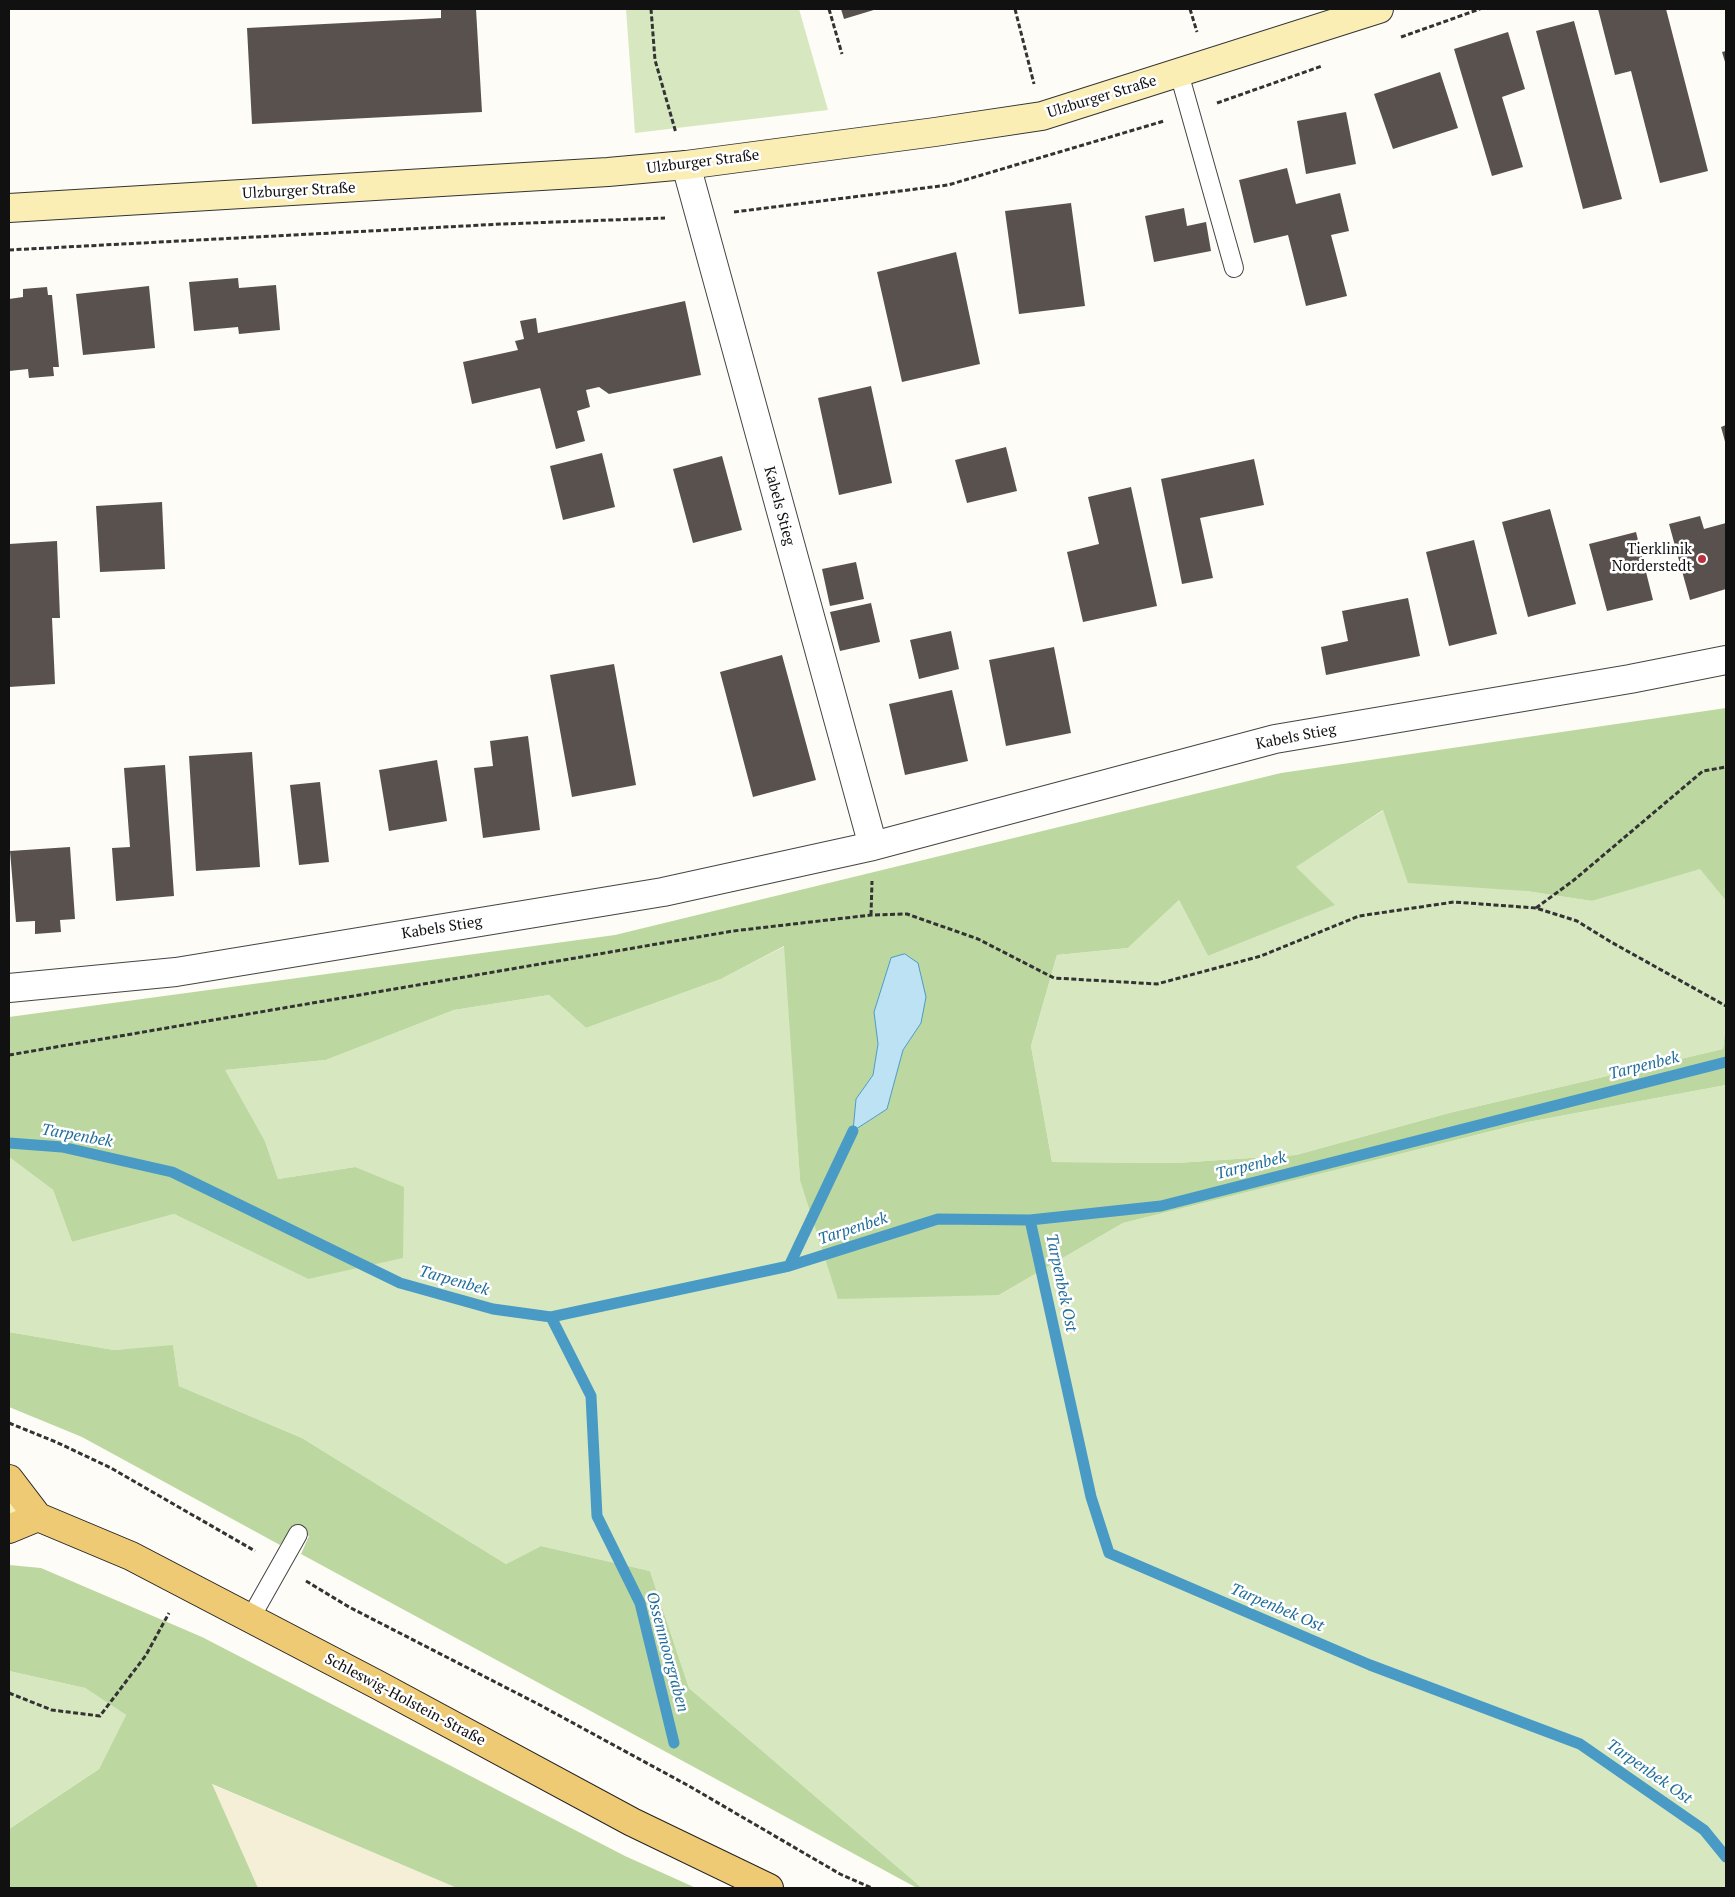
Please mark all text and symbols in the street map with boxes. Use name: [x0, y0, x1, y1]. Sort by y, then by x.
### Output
street label: Ulzburger Straße: [1045, 72, 1159, 122]
street label: Ulzburger Straße: [646, 146, 760, 178]
street label: Ulzburger Straße: [242, 179, 356, 203]
street label: Kabels Stieg: [760, 464, 798, 548]
place label: Tierklinik Norderstedt: [1612, 541, 1692, 576]
marker: Tierklinik Norderstedt: [1696, 553, 1708, 565]
street label: Kabels Stieg: [1254, 720, 1338, 754]
street label: Kabels Stieg: [400, 913, 484, 943]
water label: Tarpenbek: [1607, 1048, 1681, 1084]
water label: Tarpenbek: [40, 1120, 114, 1152]
water label: Tarpenbek: [1214, 1148, 1288, 1184]
water label: Tarpenbek: [816, 1209, 890, 1249]
water label: Tarpenbek Ost: [1041, 1232, 1081, 1334]
water label: Tarpenbek: [417, 1262, 491, 1300]
water label: Tarpenbek Ost: [1227, 1580, 1327, 1636]
water label: Ossenmoorgraben: [642, 1590, 692, 1714]
street label: Schleswig-Holstein-Straße: [322, 1650, 488, 1750]
water label: Tarpenbek Ost: [1603, 1735, 1695, 1809]

